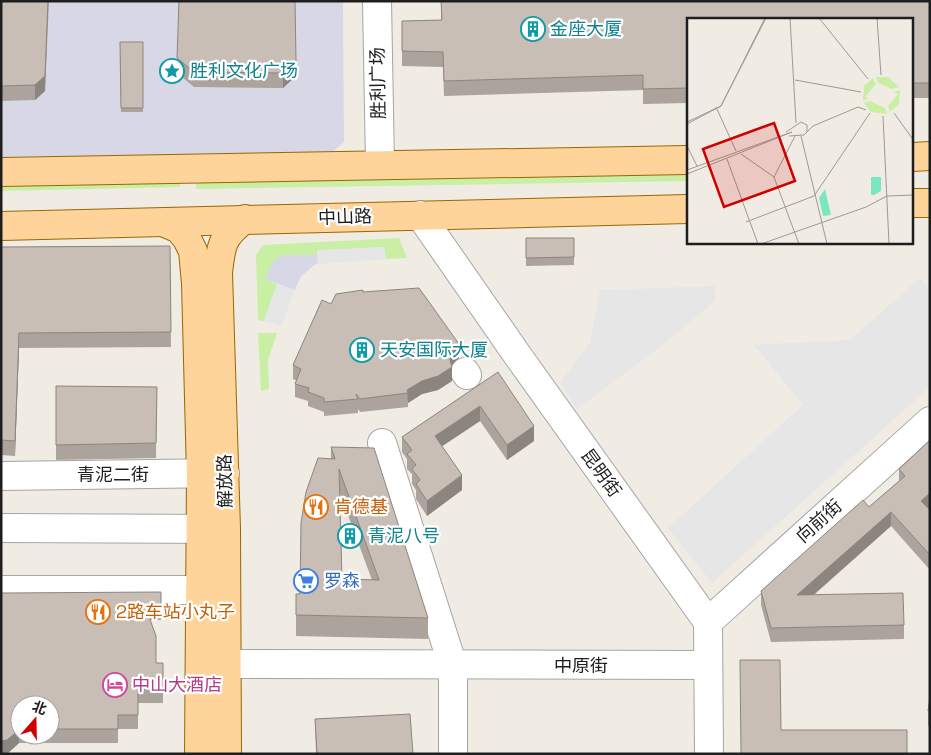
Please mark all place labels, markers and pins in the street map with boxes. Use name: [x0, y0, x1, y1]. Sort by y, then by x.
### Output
building icon: 金座大厦: [520, 16, 546, 42]
place label: 金座大厦: [550, 17, 622, 40]
place icon: 胜利文化广场: [159, 58, 185, 84]
place label: 胜利文化广场: [190, 59, 298, 82]
building icon: 天安国际大厦: [349, 337, 375, 363]
place label: 天安国际大厦: [380, 338, 488, 361]
restaurant icon: 肯德基: [303, 494, 329, 520]
place label: 肯德基: [334, 495, 388, 518]
building icon: 青泥八号: [337, 523, 363, 549]
place label: 青泥八号: [368, 524, 440, 547]
supermarket icon: 罗森: [293, 568, 319, 594]
place label: 罗森: [324, 569, 360, 592]
restaurant icon: 2路车站小丸子: [85, 599, 111, 625]
place label: 2路车站小丸子: [116, 600, 235, 623]
hotel icon: 中山大酒店: [102, 672, 128, 698]
place label: 中山大酒店: [132, 673, 222, 696]

